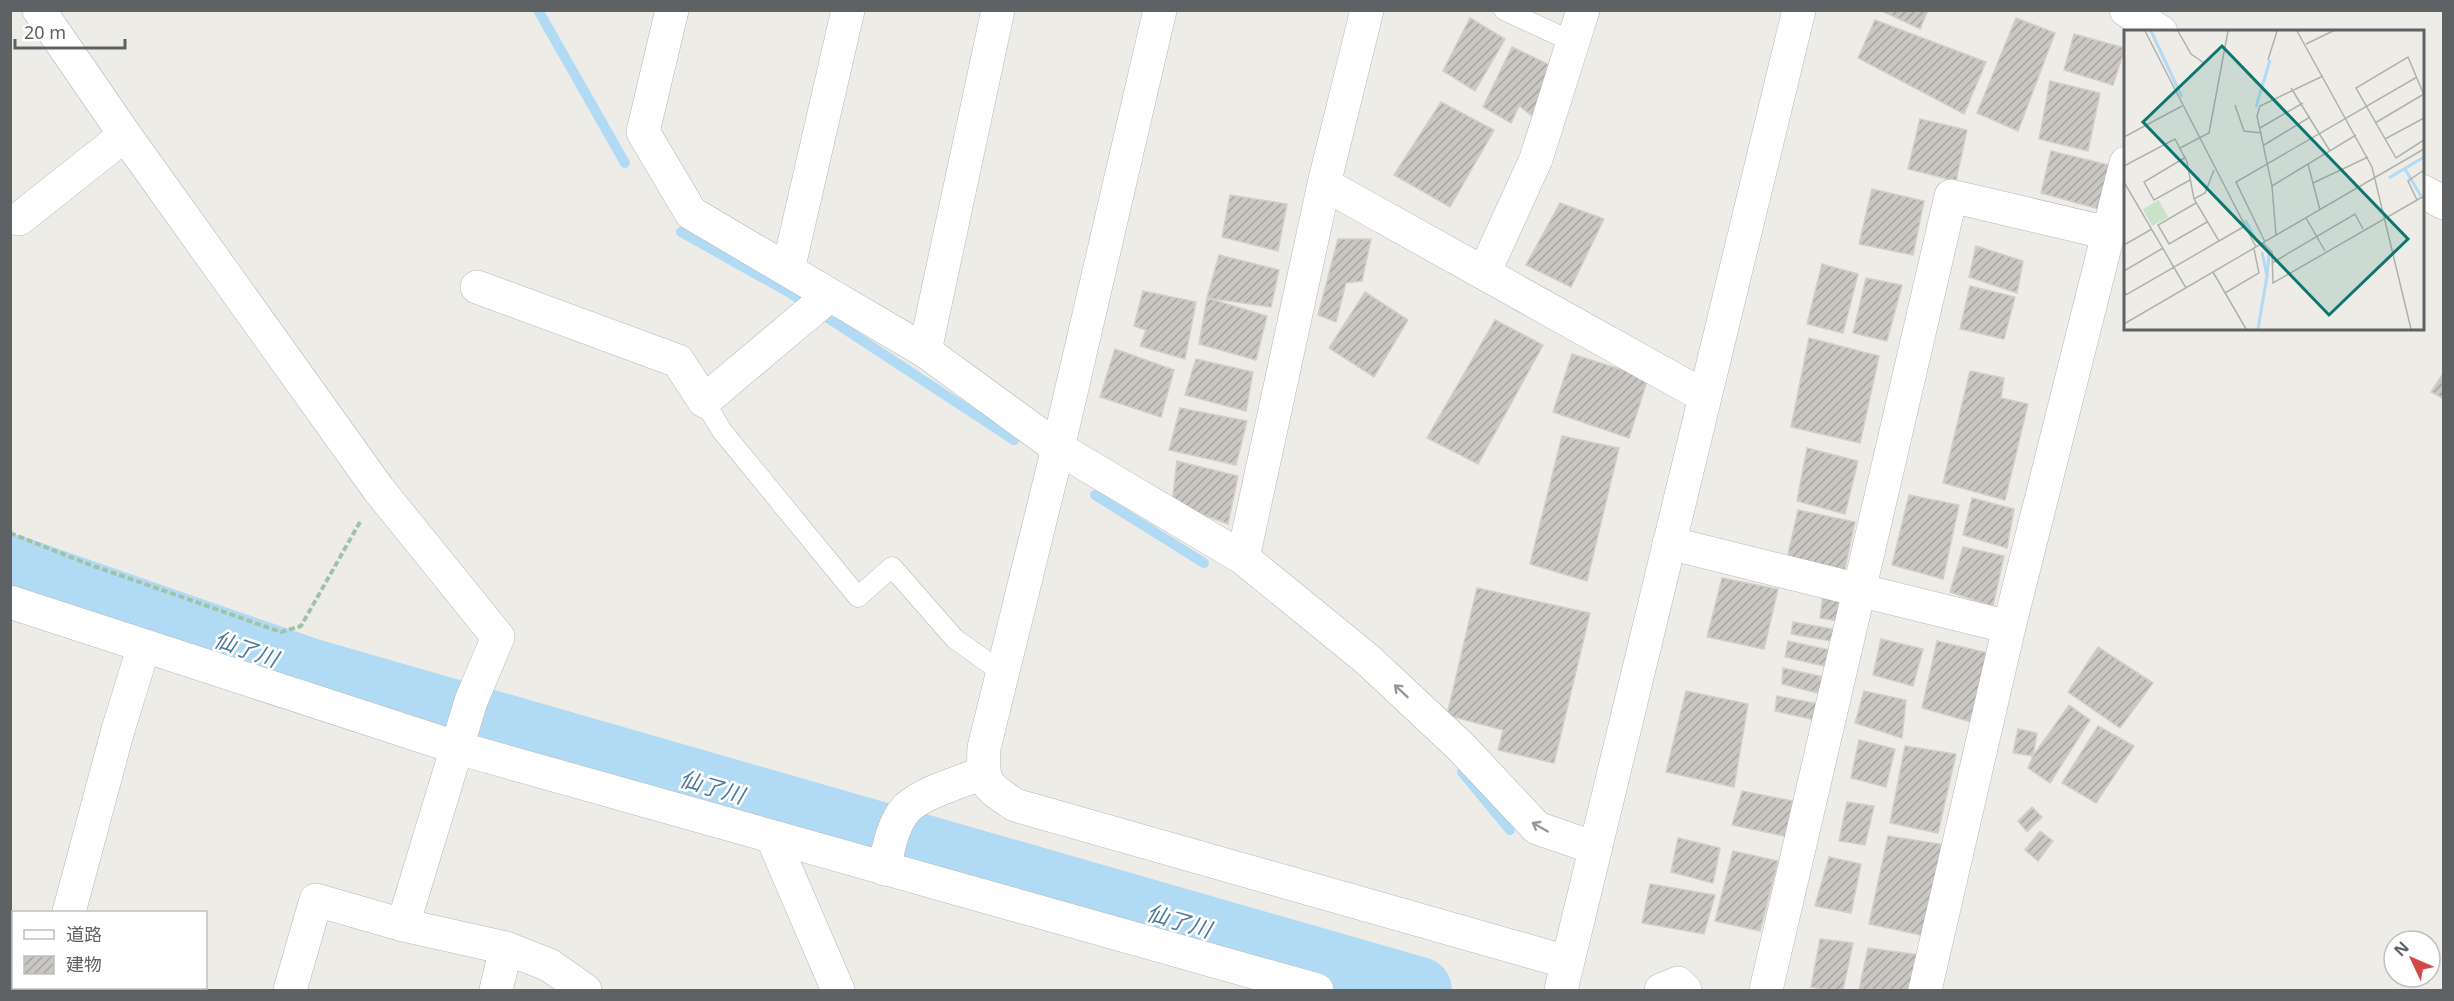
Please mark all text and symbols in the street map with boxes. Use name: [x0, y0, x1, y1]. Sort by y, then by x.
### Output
scale bar: [15, 12, 124, 50]
text: 20 m: [24, 20, 66, 44]
inset map: [2124, 30, 2424, 330]
water label: 仙了川: [210, 623, 284, 674]
one-way arrow: [1394, 684, 1409, 699]
water label: 仙了川: [676, 763, 750, 810]
one-way arrow: [1532, 821, 1549, 833]
water label: 仙了川: [1143, 897, 1217, 944]
legend: [12, 911, 207, 989]
text: 道路: [66, 922, 102, 946]
north arrow: [2382, 929, 2442, 989]
text: N: [2389, 936, 2414, 961]
text: 建物: [66, 952, 102, 976]

